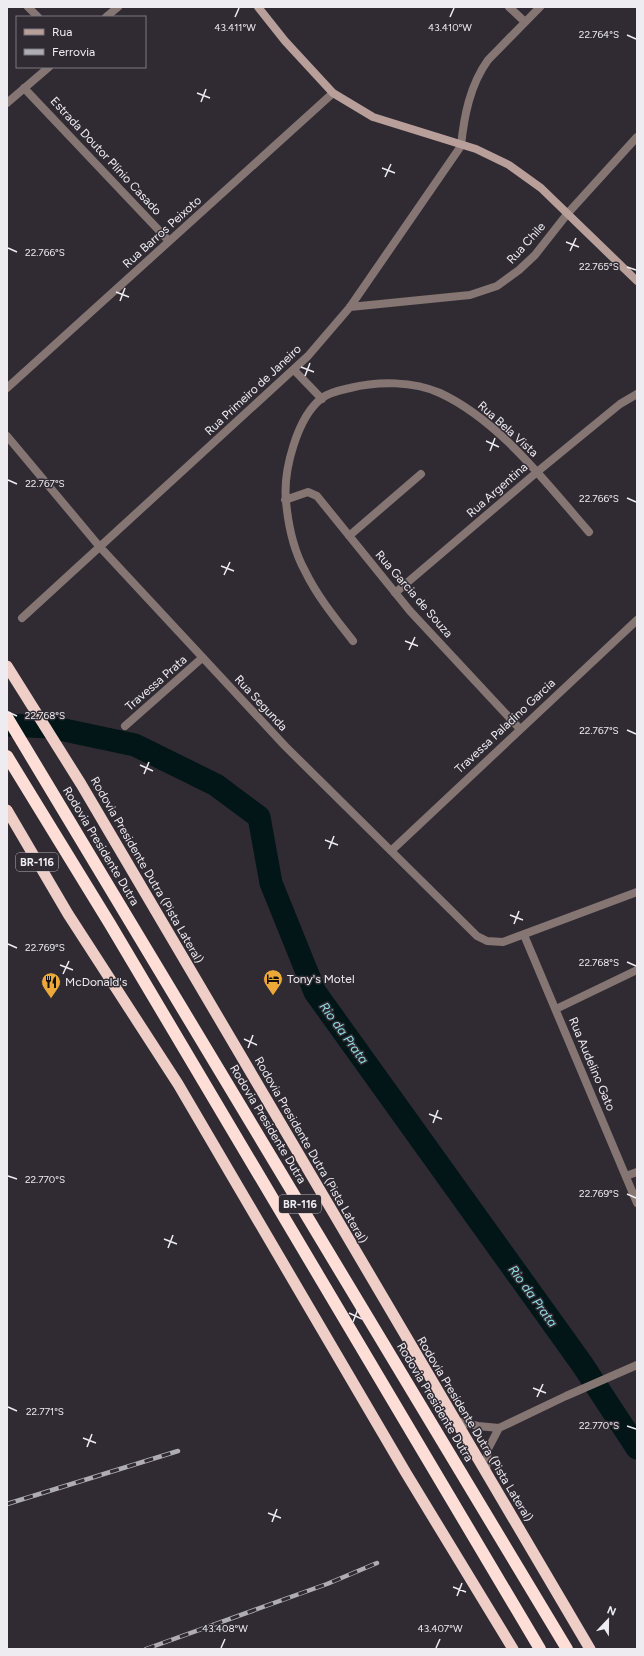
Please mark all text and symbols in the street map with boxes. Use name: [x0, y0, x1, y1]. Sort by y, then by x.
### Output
legend: [16, 16, 146, 68]
text: 43.411°W: [214, 21, 256, 34]
text: 43.410°W: [428, 21, 472, 34]
text: Rua: [52, 25, 72, 39]
text: 22.764°S: [579, 28, 619, 41]
text: Ferrovia: [52, 45, 95, 59]
street label: Estrada Doutor Plínio Casado: [48, 94, 164, 218]
street label: Rua Barros Peixoto: [120, 193, 204, 271]
street label: Rua Chile: [504, 219, 548, 266]
text: 22.766°S: [25, 246, 65, 259]
text: 22.765°S: [579, 260, 619, 273]
street label: Rua Primeiro de Janeiro: [202, 342, 304, 438]
street label: Rua Bela Vista: [475, 398, 541, 460]
street label: Rua Argentina: [464, 460, 530, 520]
text: 22.767°S: [25, 477, 65, 490]
text: 22.766°S: [579, 492, 619, 505]
street label: Rua Garcia de Souza: [372, 548, 456, 640]
street label: Travessa Prata: [122, 653, 190, 713]
street label: Rua Segunda: [232, 672, 290, 734]
street label: Travessa Paladino Garcia: [452, 676, 558, 776]
text: 22.768°S: [25, 709, 65, 722]
text: 22.767°S: [579, 724, 619, 737]
street label: Rodovia Presidente Dutra (Pista Lateral): [88, 774, 206, 966]
street label: Rodovia Presidente Dutra: [60, 784, 142, 908]
road number: BR-116: [16, 853, 58, 871]
text: 22.769°S: [25, 941, 65, 954]
text: 22.768°S: [579, 956, 619, 969]
hotel icon: Tony's Motel: [262, 968, 284, 996]
restaurant icon: McDonald's: [40, 971, 62, 999]
place label: Tony's Motel: [287, 972, 355, 986]
place label: McDonald's: [65, 975, 128, 989]
water label: Rio da Prata: [317, 999, 372, 1067]
street label: Rua Audelino Gato: [566, 1015, 618, 1113]
street label: Rodovia Presidente Dutra (Pista Lateral): [252, 1054, 370, 1246]
street label: Rodovia Presidente Dutra: [227, 1062, 309, 1186]
text: 22.770°S: [25, 1173, 65, 1186]
text: 22.769°S: [579, 1187, 619, 1200]
road number: BR-116: [279, 1195, 321, 1213]
water label: Rio da Prata: [506, 1262, 561, 1330]
street label: Rodovia Presidente Dutra (Pista Lateral): [414, 1334, 536, 1524]
street label: Rodovia Presidente Dutra: [394, 1340, 476, 1464]
text: 22.771°S: [26, 1405, 64, 1418]
text: 22.770°S: [579, 1419, 619, 1432]
north arrow: [588, 1600, 628, 1640]
text: N: [605, 1604, 618, 1619]
text: 43.408°W: [202, 1622, 248, 1635]
text: 43.407°W: [417, 1622, 463, 1635]

